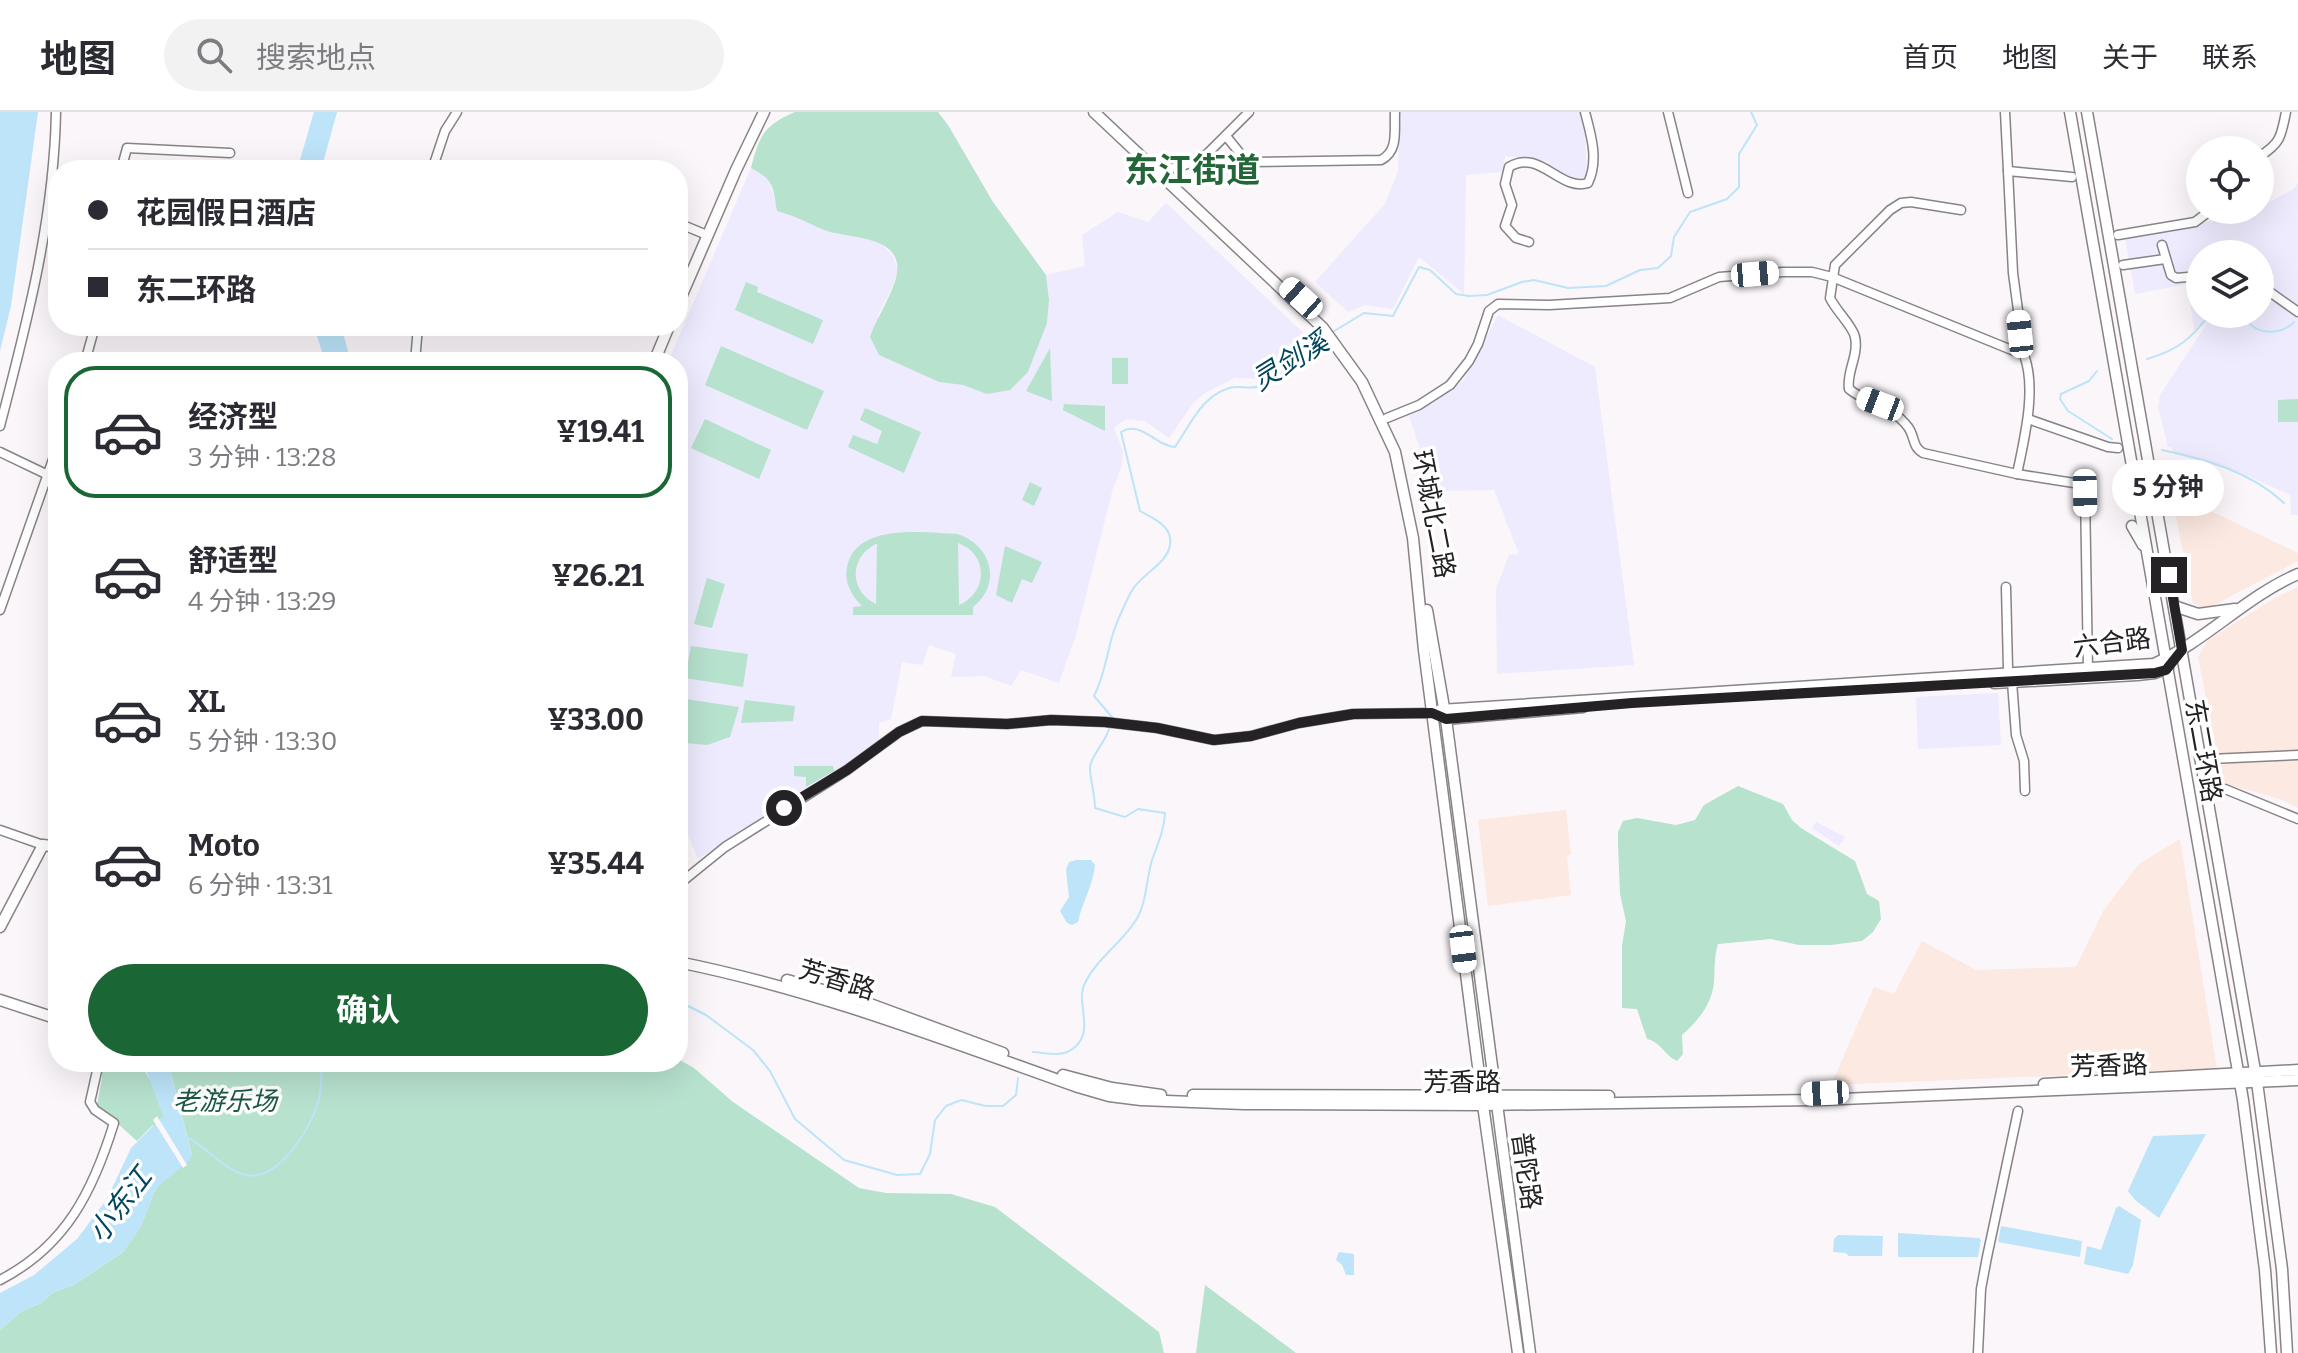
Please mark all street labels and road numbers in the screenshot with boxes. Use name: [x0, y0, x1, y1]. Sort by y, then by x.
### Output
street label: 环城北二路: [1405, 447, 1461, 581]
street label: 六合路: [2071, 623, 2153, 663]
street label: 东二环路: [2179, 697, 2227, 805]
street label: 芳香路: [795, 954, 879, 1006]
street label: 芳香路: [2069, 1049, 2149, 1083]
street label: 芳香路: [1423, 1067, 1501, 1098]
street label: 普陀路: [1505, 1130, 1547, 1212]

